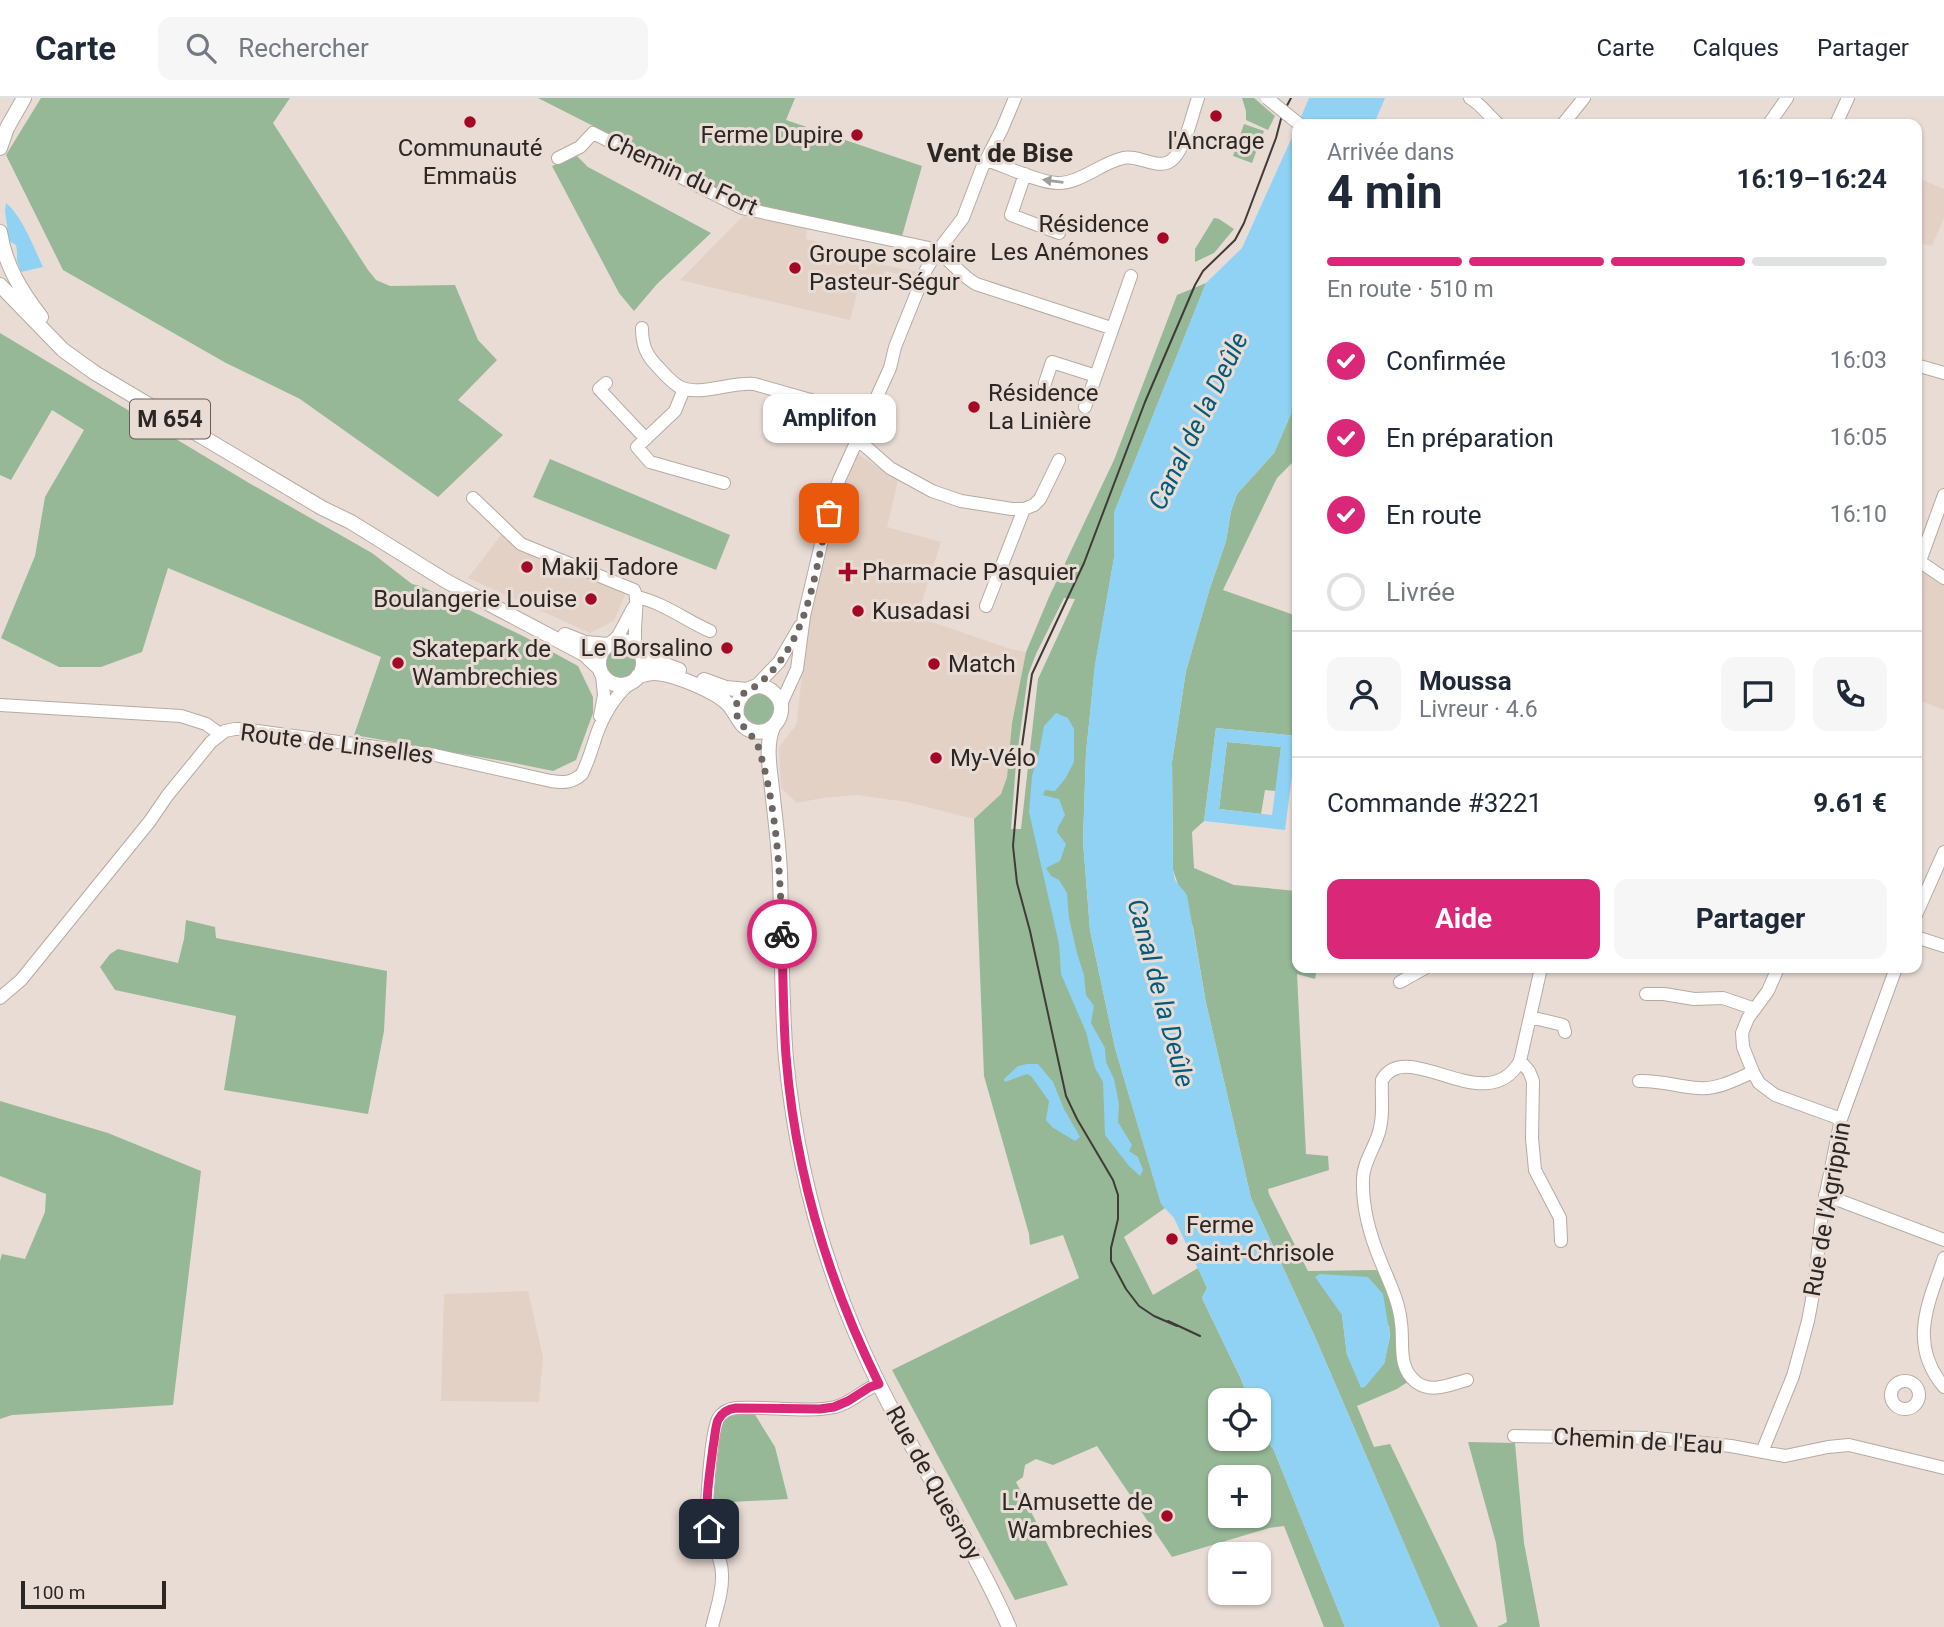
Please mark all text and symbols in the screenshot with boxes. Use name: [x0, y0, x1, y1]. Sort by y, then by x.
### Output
search box: [158, 17, 648, 80]
text: Carte: [35, 29, 116, 68]
icon: search: [182, 29, 220, 67]
text: Rechercher: [238, 33, 369, 63]
text: Carte: [1596, 34, 1654, 62]
text: Calques: [1692, 34, 1779, 62]
text: Partager: [1817, 34, 1909, 62]
marker: l'Ancrage: [1208, 108, 1224, 124]
marker: Communauté Emmaüs: [462, 114, 478, 130]
place label: Ferme Dupire: [700, 121, 843, 149]
street label: Chemin du Fort: [602, 127, 762, 221]
marker: Ferme Dupire: [849, 127, 865, 143]
place label: l'Ancrage: [1167, 127, 1265, 155]
place label: Communauté Emmaüs: [398, 134, 542, 190]
district label: Vent de Bise: [927, 138, 1073, 168]
text: Arrivée dans: [1327, 139, 1454, 166]
text: 16:19–16:24: [1737, 164, 1887, 194]
text: 4 min: [1327, 165, 1443, 219]
one-way arrow: [1042, 175, 1064, 186]
place label: Résidence Les Anémones: [990, 210, 1149, 266]
marker: Résidence Les Anémones: [1155, 230, 1171, 246]
place label: Groupe scolaire Pasteur-Ségur: [809, 240, 976, 296]
marker: Groupe scolaire Pasteur-Ségur: [787, 260, 803, 276]
text: En route · 510 m: [1327, 276, 1494, 303]
water label: Canal de la Deûle: [1142, 327, 1254, 515]
icon: check: [1327, 342, 1365, 380]
text: Confirmée: [1386, 346, 1506, 376]
text: 16:03: [1830, 347, 1887, 374]
place label: Résidence La Linière: [988, 379, 1099, 435]
callout: Amplifon: [762, 394, 896, 443]
marker: Résidence La Linière: [966, 399, 982, 415]
road number: M 654: [130, 400, 210, 438]
text: Amplifon: [782, 405, 877, 432]
icon: check: [1327, 419, 1365, 457]
text: En préparation: [1386, 423, 1554, 453]
text: 16:05: [1830, 424, 1887, 451]
pin: [799, 483, 859, 543]
icon: bag: [810, 494, 848, 532]
icon: check: [1327, 496, 1365, 534]
text: En route: [1386, 500, 1482, 530]
text: 16:10: [1830, 501, 1887, 528]
place label: Makij Tadore: [541, 553, 678, 581]
place label: Pharmacie Pasquier: [862, 558, 1077, 586]
marker: Makij Tadore: [519, 559, 535, 575]
marker: Pharmacie Pasquier: [840, 564, 856, 580]
text: Livrée: [1386, 577, 1455, 607]
place label: Boulangerie Louise: [373, 585, 577, 613]
marker: Boulangerie Louise: [583, 591, 599, 607]
place label: Kusadasi: [872, 597, 970, 625]
marker: Kusadasi: [850, 603, 866, 619]
place label: Le Borsalino: [581, 634, 713, 662]
place label: Skatepark de Wambrechies: [412, 635, 558, 691]
marker: Le Borsalino: [719, 640, 735, 656]
place label: Match: [948, 650, 1016, 678]
marker: Skatepark de Wambrechies: [390, 655, 406, 671]
marker: Match: [926, 656, 942, 672]
button: person: [1327, 657, 1401, 731]
button: chat: [1721, 657, 1795, 731]
button: phone: [1813, 657, 1887, 731]
text: Moussa: [1419, 666, 1512, 696]
text: Livreur · 4.6: [1419, 696, 1538, 723]
street label: Route de Linselles: [239, 718, 435, 770]
place label: My-Vélo: [950, 744, 1036, 772]
marker: My-Vélo: [928, 750, 944, 766]
text: Commande #3221: [1327, 788, 1542, 818]
text: 9.61 €: [1813, 788, 1887, 818]
button: Aide: [1327, 879, 1600, 959]
button: Partager: [1614, 879, 1887, 959]
water label: Canal de la Deûle: [1121, 895, 1201, 1091]
courier: [747, 899, 817, 969]
icon: bike: [763, 915, 801, 953]
street label: Rue de l'Agrippin: [1798, 1120, 1856, 1298]
place label: Ferme Saint-Chrisole: [1186, 1211, 1334, 1267]
marker: Ferme Saint-Chrisole: [1164, 1231, 1180, 1247]
map controls: [1208, 1388, 1271, 1605]
button: locate: [1208, 1388, 1271, 1451]
street label: Rue de Quesnoy: [880, 1401, 988, 1566]
street label: Chemin de l'Eau: [1552, 1423, 1724, 1459]
button: +: [1208, 1465, 1271, 1528]
place label: L'Amusette de Wambrechies: [1002, 1488, 1153, 1544]
pin: [679, 1499, 739, 1559]
marker: L'Amusette de Wambrechies: [1159, 1508, 1175, 1524]
icon: home: [690, 1510, 728, 1548]
button: −: [1208, 1542, 1271, 1605]
scale bar: [21, 1578, 166, 1610]
text: 100 m: [32, 1581, 85, 1604]

